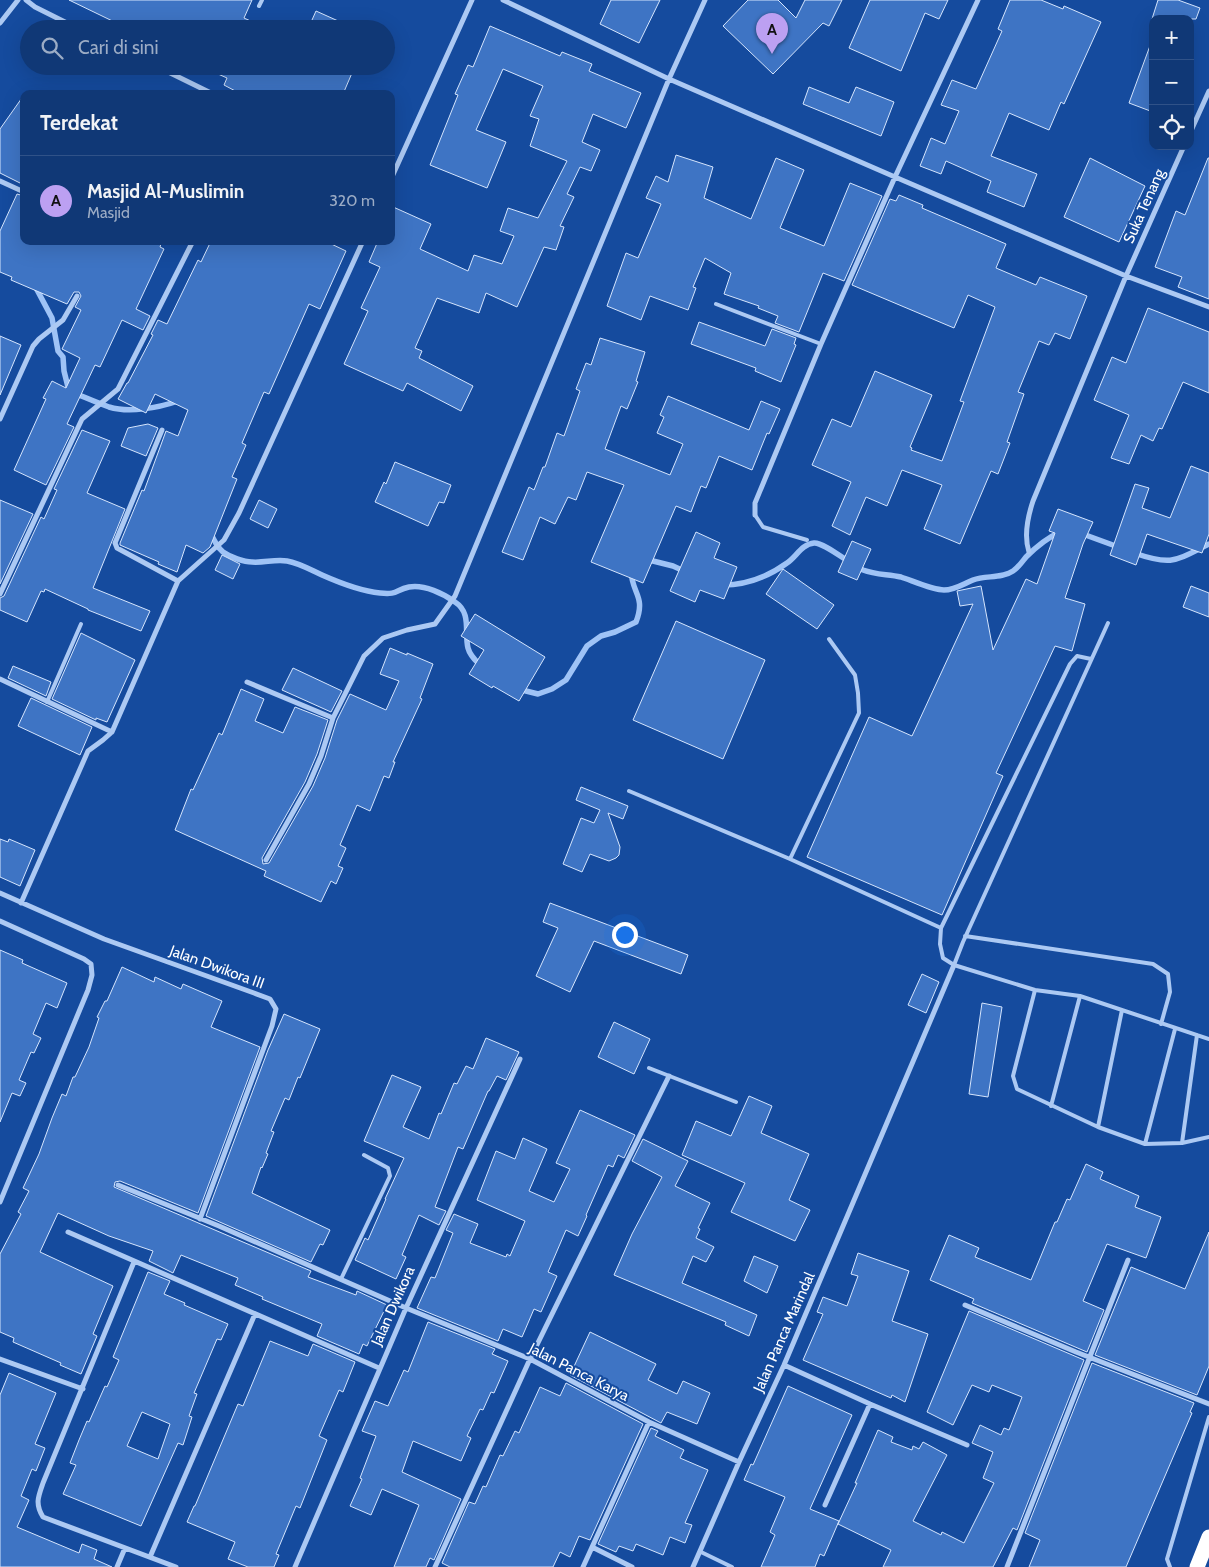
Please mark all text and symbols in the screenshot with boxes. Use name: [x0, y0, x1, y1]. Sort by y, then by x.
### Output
pin: A: [756, 13, 788, 54]
map controls: [1149, 15, 1194, 150]
button: +: [1149, 15, 1194, 60]
search box: [20, 20, 395, 75]
icon: search: [38, 34, 66, 62]
text: Cari di sini: [78, 36, 159, 59]
button: −: [1149, 60, 1194, 105]
button: locate: [1149, 105, 1194, 150]
text: Terdekat: [40, 110, 118, 135]
street label: Suka Tenang: [1120, 165, 1169, 246]
text: Masjid Al-Muslimin: [87, 180, 244, 203]
text: A: [51, 191, 61, 210]
text: 320 m: [329, 191, 375, 210]
text: Masjid: [87, 203, 130, 222]
your location: [612, 922, 638, 948]
street label: Jalan Dwikora III: [166, 941, 267, 993]
street label: Jalan Dwikora: [367, 1263, 419, 1349]
street label: Jalan Panca Marindal: [749, 1269, 819, 1396]
street label: Jalan Panca Karya: [525, 1339, 633, 1405]

